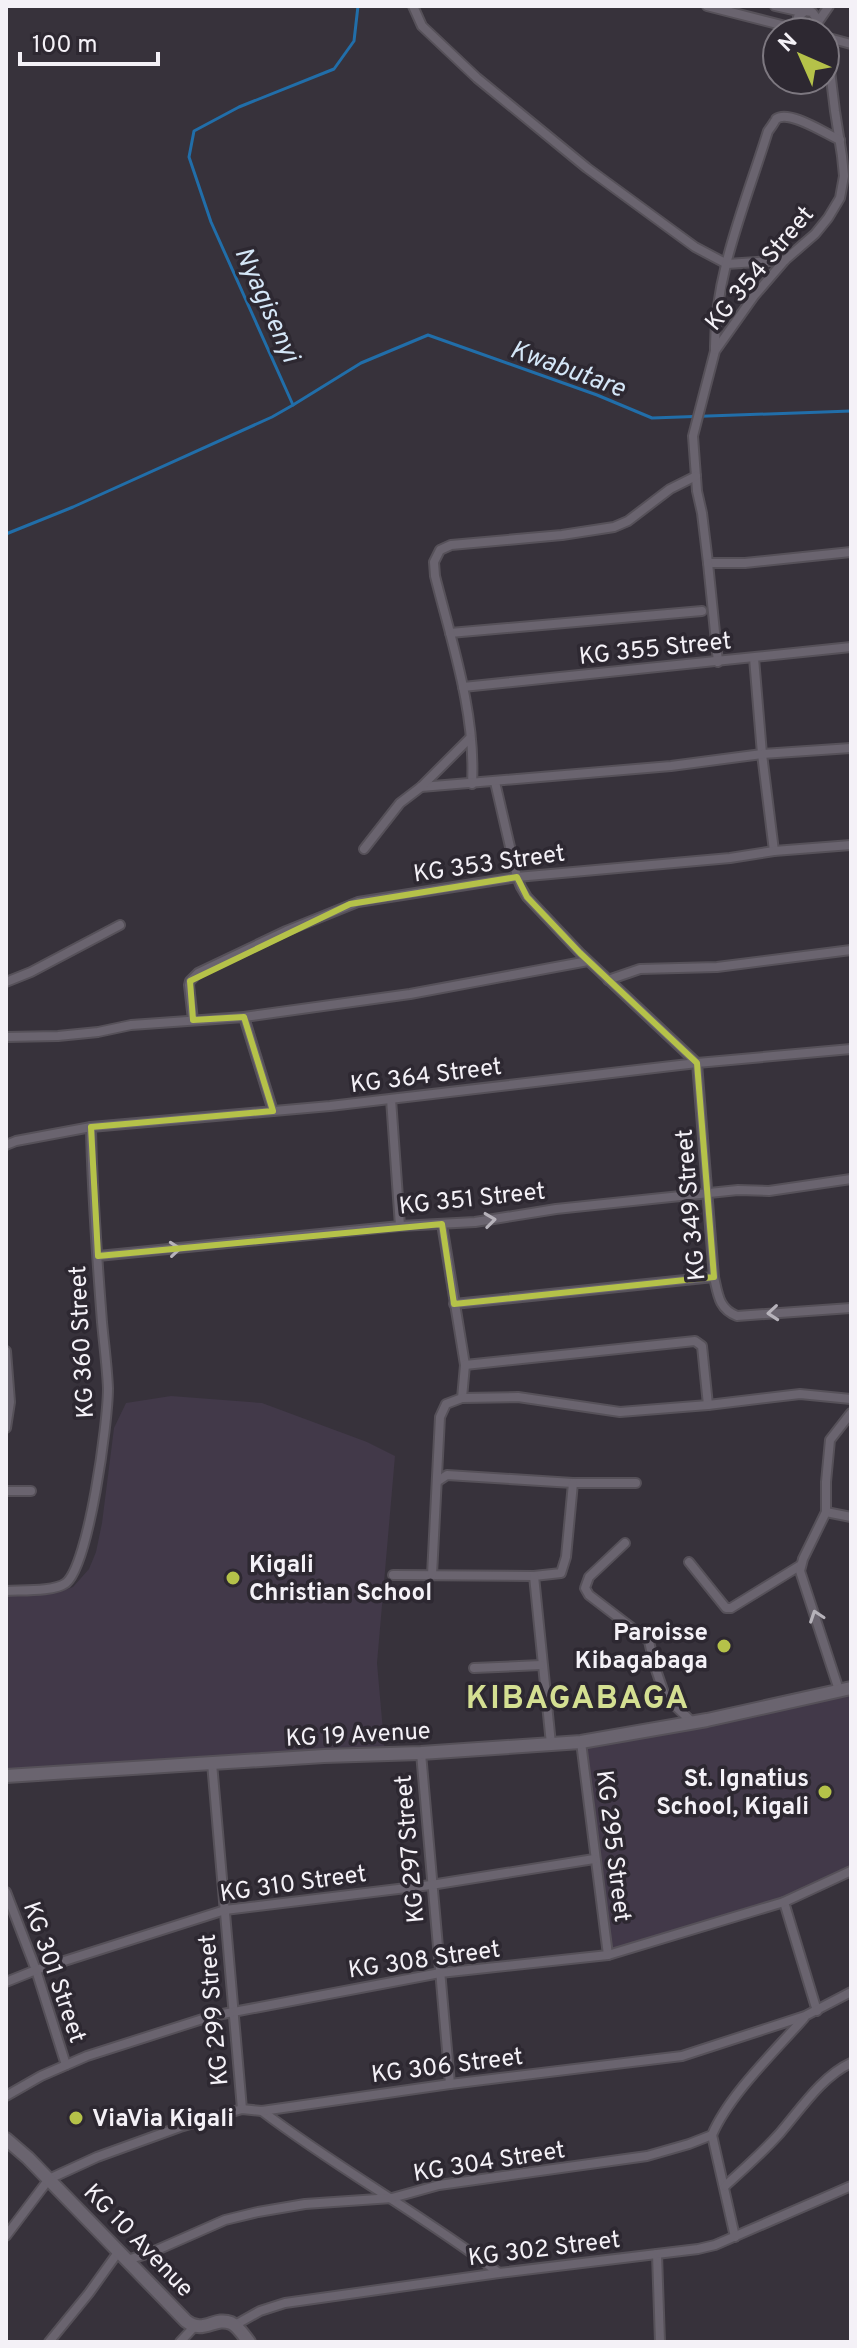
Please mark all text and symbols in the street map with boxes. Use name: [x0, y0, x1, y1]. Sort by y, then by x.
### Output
scale bar: [20, 16, 158, 66]
north arrow: [761, 16, 841, 96]
text: N: [773, 28, 804, 59]
text: 100 m: [32, 31, 98, 61]
street label: KG 354 Street: [700, 201, 821, 338]
water label: Nyagisenyi: [226, 242, 306, 369]
water label: Kwabutare: [505, 334, 630, 407]
street label: KG 355 Street: [578, 627, 733, 673]
street label: KG 353 Street: [412, 840, 567, 890]
street label: KG 364 Street: [349, 1053, 504, 1101]
street label: KG 349 Street: [670, 1128, 714, 1282]
street label: KG 351 Street: [398, 1177, 547, 1223]
one-way arrow: [483, 1212, 497, 1229]
one-way arrow: [169, 1240, 182, 1257]
street label: KG 360 Street: [64, 1265, 102, 1419]
one-way arrow: [766, 1304, 779, 1321]
place label: Kigali Christian School: [249, 1551, 432, 1609]
marker: Kigali Christian School: [224, 1569, 242, 1587]
one-way arrow: [809, 1609, 825, 1623]
place label: Paroisse Kibagabaga: [575, 1619, 708, 1677]
marker: Paroisse Kibagabaga: [715, 1637, 733, 1655]
district label: KIBAGABAGA: [466, 1680, 690, 1720]
street label: KG 19 Avenue: [285, 1717, 431, 1755]
place label: St. Ignatius School, Kigali: [656, 1765, 809, 1823]
street label: KG 295 Street: [588, 1769, 636, 1924]
street label: KG 297 Street: [390, 1773, 432, 1924]
marker: St. Ignatius School, Kigali: [816, 1783, 834, 1801]
street label: KG 310 Street: [218, 1860, 368, 1910]
street label: KG 301 Street: [15, 1898, 91, 2047]
street label: KG 299 Street: [193, 1933, 237, 2087]
street label: KG 308 Street: [346, 1935, 502, 1986]
street label: KG 306 Street: [370, 2043, 525, 2091]
place label: ViaVia Kigali: [92, 2105, 234, 2135]
marker: ViaVia Kigali: [67, 2109, 85, 2127]
street label: KG 304 Street: [411, 2136, 567, 2190]
street label: KG 10 Avenue: [76, 2178, 199, 2304]
street label: KG 302 Street: [466, 2226, 622, 2274]

